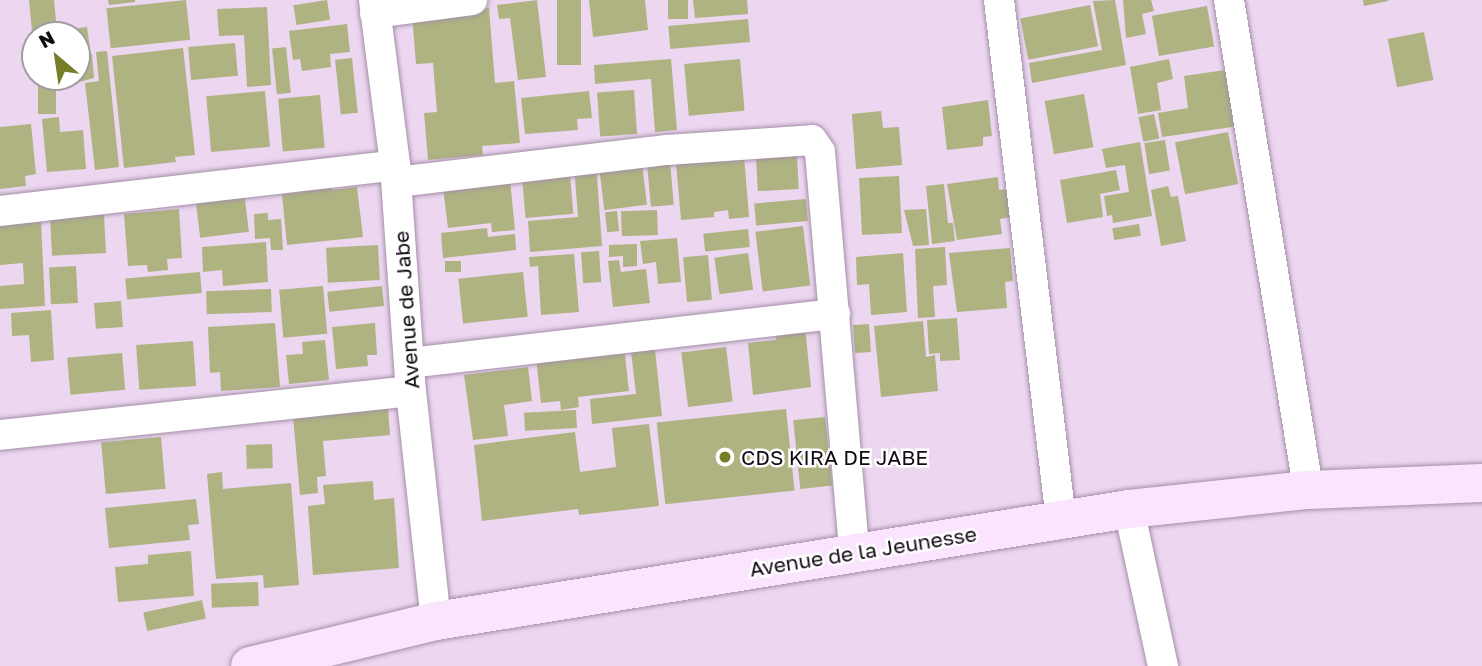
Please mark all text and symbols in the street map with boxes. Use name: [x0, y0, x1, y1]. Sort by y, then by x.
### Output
north arrow: [21, 21, 91, 91]
text: N: [35, 25, 58, 53]
street label: Avenue de Jabe: [388, 230, 424, 390]
place label: CDS KIRA DE JABE: [741, 444, 928, 470]
marker: CDS KIRA DE JABE: [715, 447, 735, 467]
street label: Avenue de la Jeunesse: [748, 521, 978, 581]

